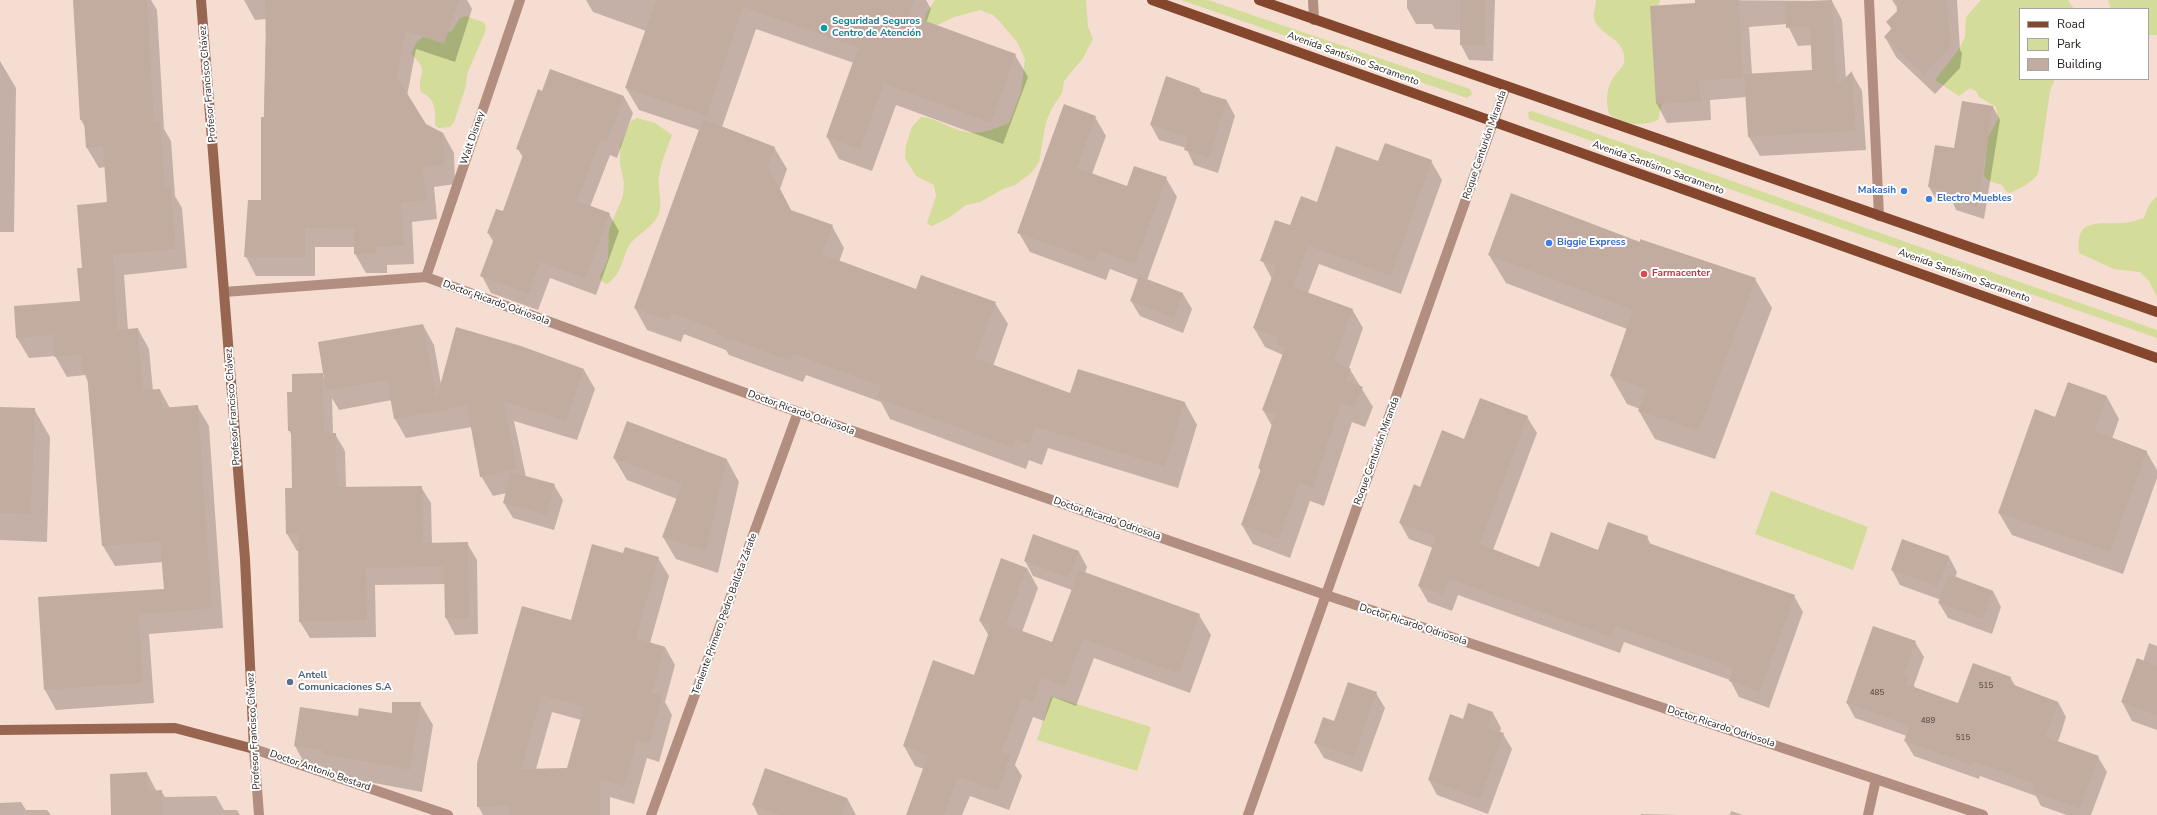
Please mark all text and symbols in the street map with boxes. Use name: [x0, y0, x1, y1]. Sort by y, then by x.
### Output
legend: [2019, 8, 2149, 80]
place label: Seguridad Seguros Centro de Atención: [832, 16, 921, 40]
text: Road: [2057, 16, 2085, 32]
marker: Seguridad Seguros Centro de Atención: [819, 23, 829, 33]
street label: Profesor Francisco Chávez: [197, 25, 219, 143]
street label: Avenida Santísimo Sacramento: [1285, 30, 1421, 88]
text: Park: [2057, 36, 2081, 52]
text: Building: [2057, 56, 2102, 72]
street label: Roque Centurión Miranda: [1461, 89, 1509, 201]
street label: Walt Disney: [458, 110, 488, 166]
street label: Avenida Santísimo Sacramento: [1590, 139, 1726, 197]
place label: Makasih: [1858, 185, 1896, 197]
marker: Makasih: [1899, 186, 1909, 196]
place label: Electro Muebles: [1937, 193, 2012, 205]
marker: Electro Muebles: [1924, 194, 1934, 204]
place label: Biggie Express: [1557, 237, 1626, 249]
marker: Biggie Express: [1544, 238, 1554, 248]
street label: Avenida Santísimo Sacramento: [1896, 247, 2032, 305]
place label: Farmacenter: [1652, 268, 1710, 280]
marker: Farmacenter: [1639, 269, 1649, 279]
street label: Doctor Ricardo Odriosola: [441, 278, 551, 328]
street label: Profesor Francisco Chávez: [223, 348, 243, 466]
street label: Doctor Ricardo Odriosola: [746, 388, 856, 438]
street label: Roque Centurión Miranda: [1352, 395, 1402, 507]
street label: Doctor Ricardo Odriosola: [1052, 495, 1162, 543]
street label: Teniente Primero Pedro Ballota Zárate: [690, 532, 760, 696]
street label: Doctor Ricardo Odriosola: [1358, 602, 1468, 648]
place label: Antell Comunicaciones S.A: [298, 670, 392, 694]
street label: Profesor Francisco Chávez: [245, 672, 263, 790]
marker: Antell Comunicaciones S.A: [285, 677, 295, 687]
house number: 515: [1979, 681, 1993, 691]
house number: 485: [1870, 688, 1884, 698]
street label: Doctor Ricardo Odriosola: [1666, 704, 1776, 750]
house number: 489: [1921, 716, 1935, 726]
house number: 515: [1956, 733, 1970, 743]
street label: Doctor Antonio Bestard: [268, 748, 372, 794]

